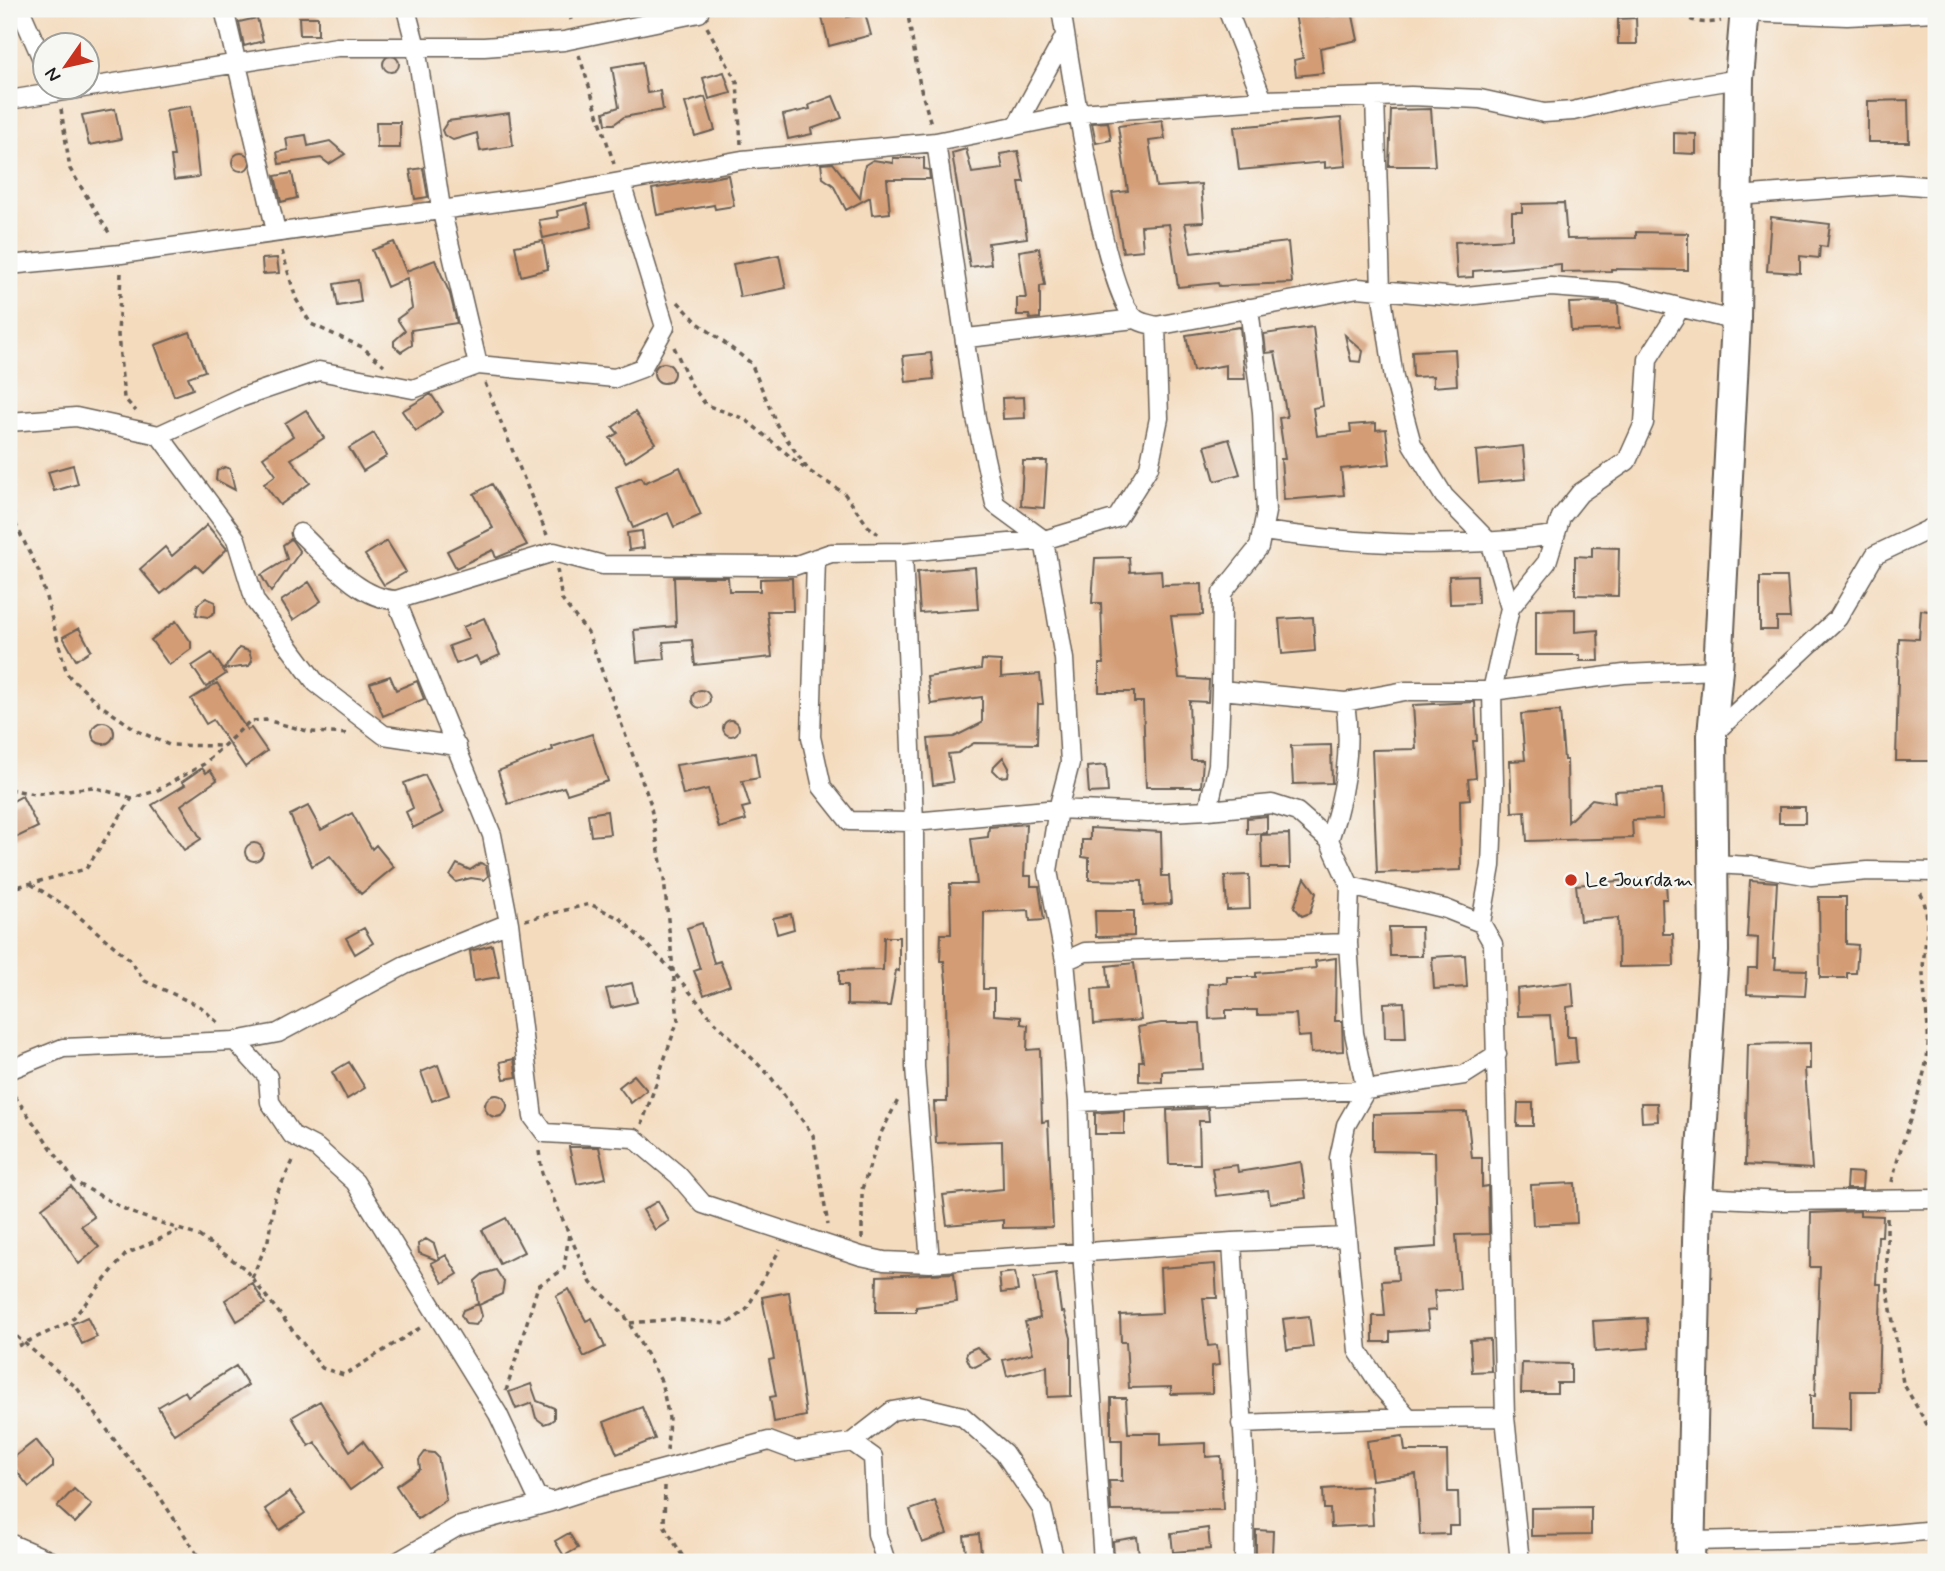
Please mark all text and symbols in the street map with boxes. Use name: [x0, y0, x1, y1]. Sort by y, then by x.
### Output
north arrow: [32, 32, 102, 102]
text: N: [39, 62, 67, 87]
place label: Le Jourdam: [1585, 866, 1693, 894]
marker: Le Jourdam: [1563, 872, 1579, 888]

